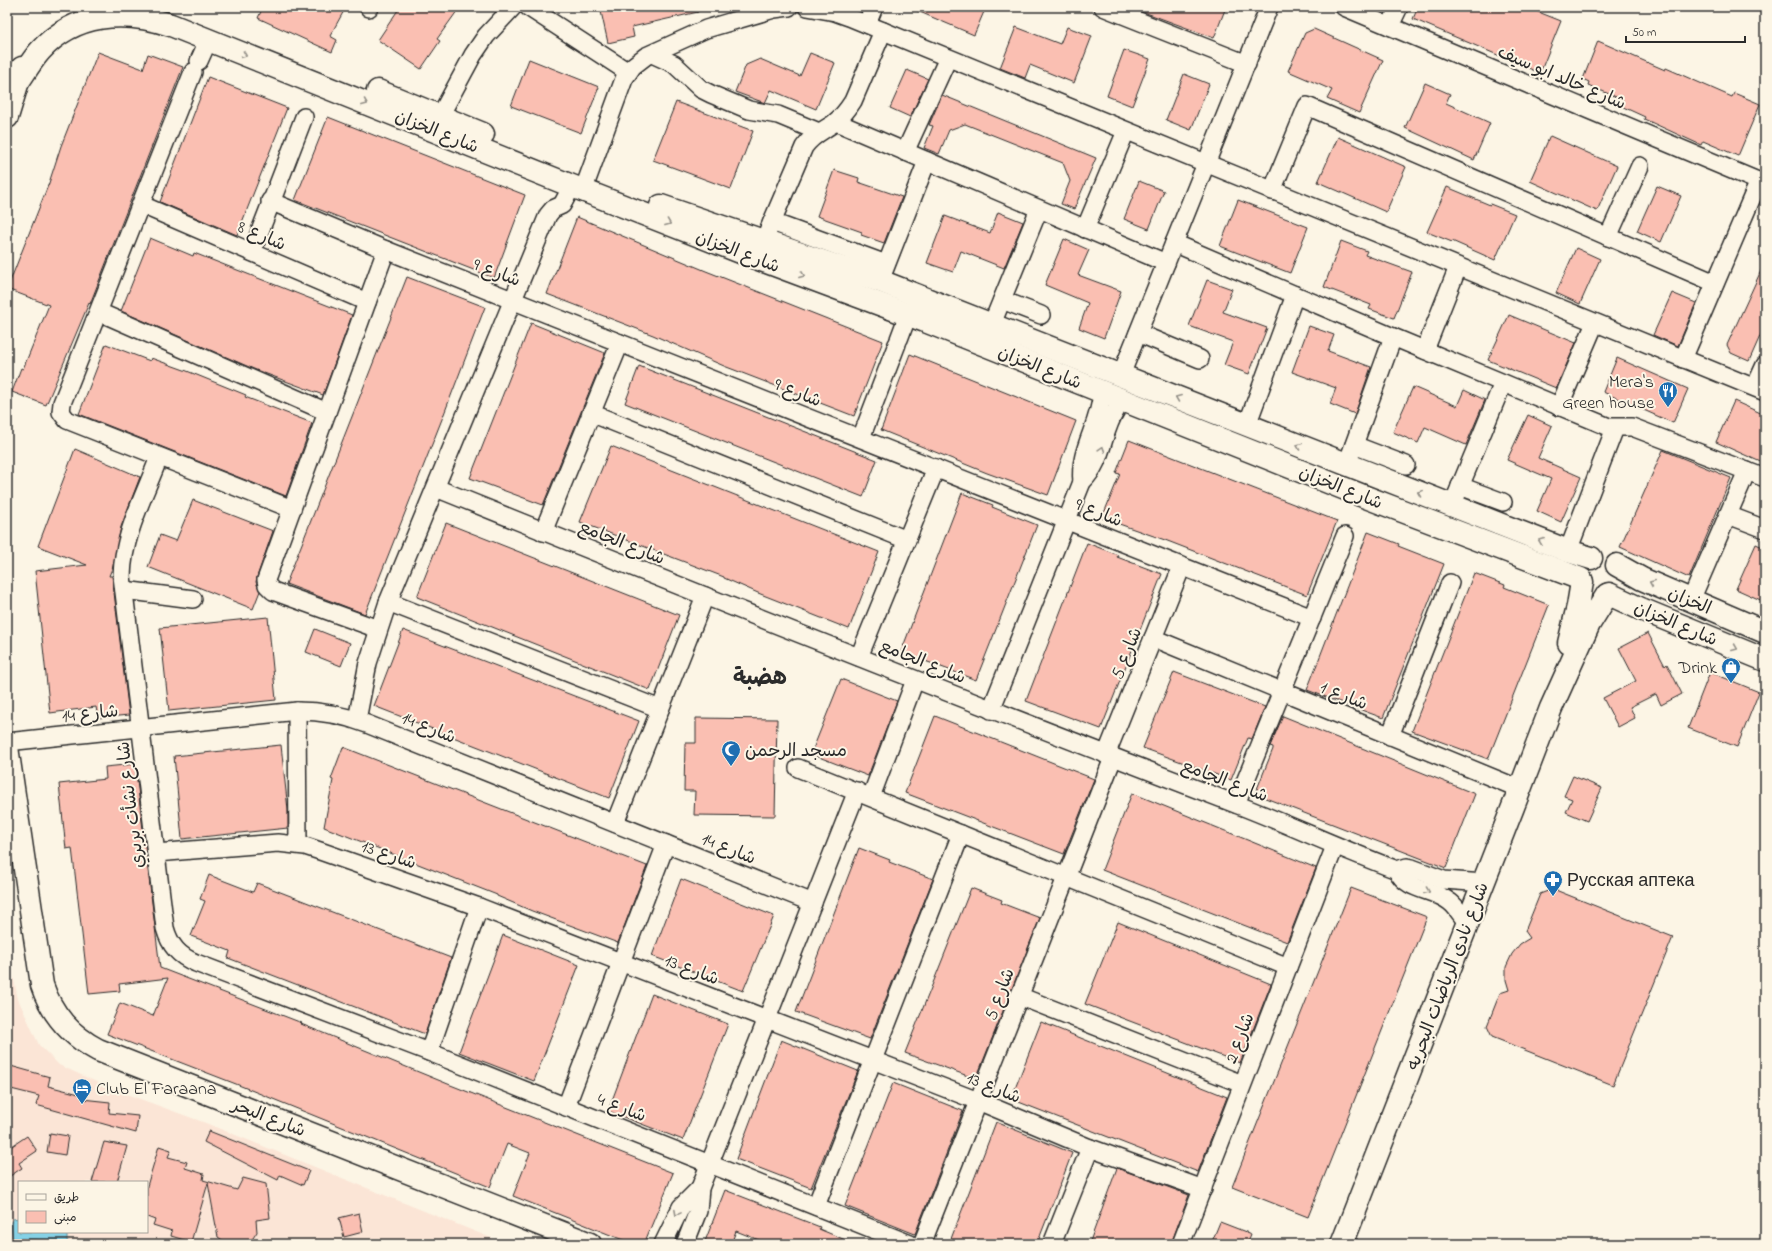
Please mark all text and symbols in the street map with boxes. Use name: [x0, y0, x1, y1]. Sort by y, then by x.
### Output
scale bar: [1626, 18, 1745, 44]
text: 50 m: [1632, 24, 1656, 42]
street label: شارع خالد ابو سيف: [1493, 40, 1630, 118]
one-way arrow: [241, 50, 248, 58]
one-way arrow: [362, 98, 369, 106]
street label: شارع الخزان: [391, 104, 482, 161]
street label: شارع 8: [233, 215, 289, 259]
one-way arrow: [664, 219, 671, 227]
street label: شارع الخزان: [691, 225, 783, 281]
street label: شارع 9: [469, 253, 524, 295]
one-way arrow: [799, 271, 806, 279]
street label: شارع الخزان: [994, 340, 1085, 397]
place label: Mera's Green house: [1562, 370, 1655, 417]
street label: شارع 9: [770, 373, 825, 415]
restaurant icon: Mera's Green house: [1657, 380, 1679, 408]
one-way arrow: [1175, 394, 1182, 402]
one-way arrow: [1296, 442, 1303, 450]
one-way arrow: [1097, 446, 1106, 453]
street label: شارع الخزان: [1295, 460, 1386, 517]
one-way arrow: [1417, 490, 1424, 498]
street label: شارع 9: [1071, 493, 1126, 535]
street label: شارع الجامع: [574, 515, 668, 573]
one-way arrow: [1538, 537, 1545, 545]
one-way arrow: [1649, 580, 1657, 588]
street label: الخزان: [1664, 581, 1715, 623]
street label: شارع الخزان: [1630, 596, 1721, 654]
street label: شارع 5: [1106, 624, 1150, 684]
street label: شارع الجامع: [875, 634, 969, 692]
one-way arrow: [1731, 643, 1738, 651]
place label: Drink: [1677, 656, 1717, 682]
shop icon: Drink: [1720, 656, 1742, 684]
district label: هضبة: [733, 663, 787, 695]
street label: شارع 1: [1316, 676, 1371, 718]
street label: شارع 14: [61, 699, 120, 731]
street label: شارع 14: [397, 706, 459, 752]
mosque icon: مسجد الرحمن: [720, 739, 742, 767]
place label: مسجد الرحمن: [745, 739, 847, 765]
street label: شارع نشأت بربري: [111, 740, 153, 870]
street label: شارع الجامع: [1177, 753, 1271, 810]
street label: شارع 14: [697, 827, 759, 873]
street label: شارع 13: [357, 834, 419, 877]
pharmacy icon: Русская аптека: [1542, 869, 1564, 897]
place label: Русская аптека: [1567, 869, 1695, 895]
street label: شارع نادى الرياضات البحريه: [1401, 879, 1497, 1074]
one-way arrow: [1423, 887, 1430, 895]
street label: شارع 13: [660, 949, 722, 993]
street label: شارع 5: [979, 965, 1023, 1024]
street label: شارع 2: [1219, 1010, 1262, 1068]
street label: شارع 13: [962, 1066, 1024, 1112]
hotel icon: Club El Faraana: [71, 1077, 93, 1105]
place label: Club El Faraana: [96, 1077, 217, 1103]
street label: شارع 4: [593, 1088, 650, 1130]
street label: شارع البحر: [226, 1092, 309, 1145]
legend: [18, 1181, 148, 1233]
text: طريق: [54, 1189, 79, 1207]
text: مبنى: [54, 1209, 77, 1227]
one-way arrow: [675, 1209, 682, 1216]

